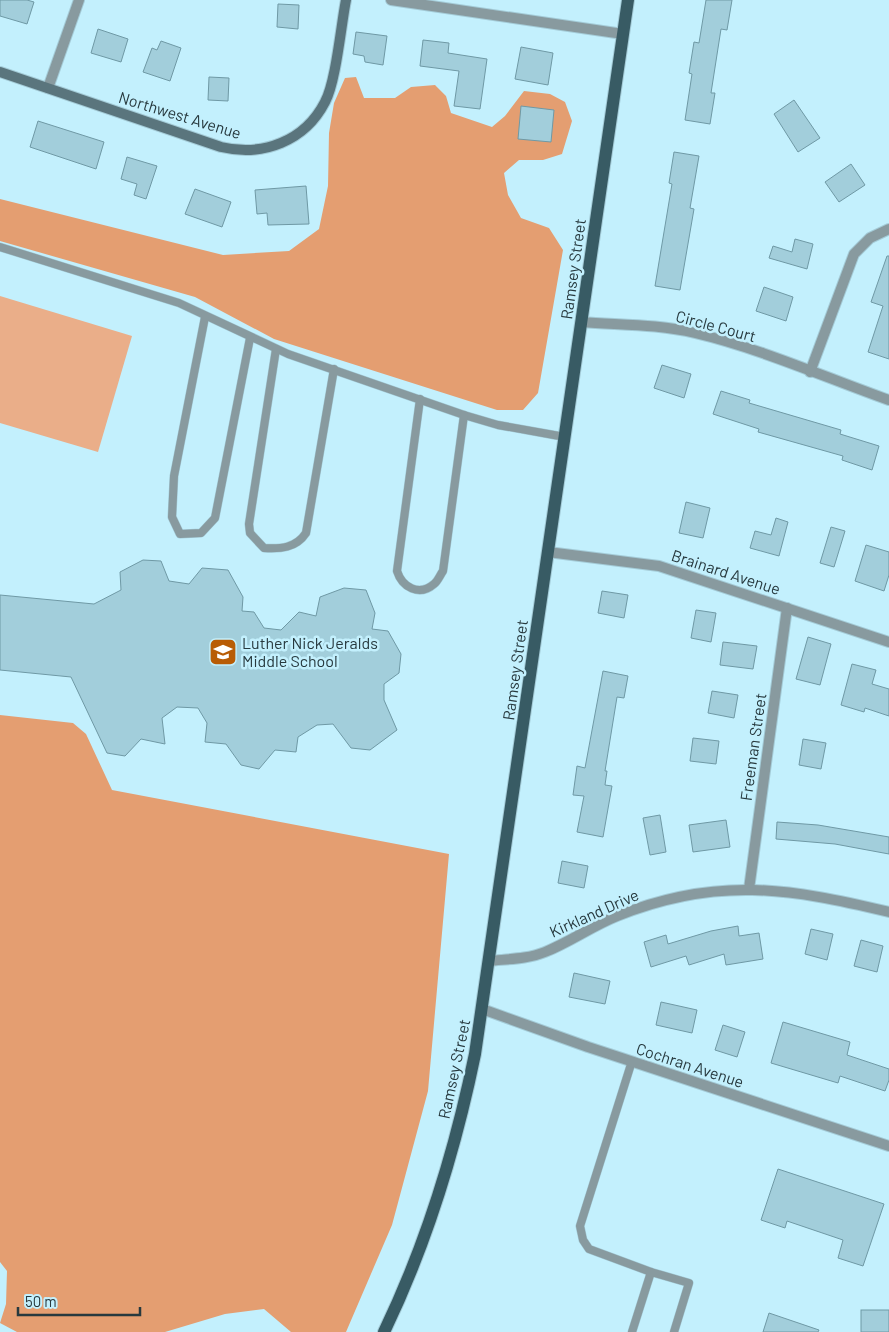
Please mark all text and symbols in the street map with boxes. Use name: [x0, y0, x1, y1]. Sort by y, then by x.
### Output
street label: Northwest Avenue: [117, 87, 244, 142]
street label: Ramsey Street: [556, 217, 589, 321]
street label: Circle Court: [674, 306, 758, 345]
street label: Brainard Avenue: [669, 545, 783, 598]
street label: Ramsey Street: [498, 618, 531, 722]
place label: Luther Nick Jeralds Middle School: [242, 633, 378, 670]
school or university icon: Luther Nick Jeralds Middle School: [208, 637, 238, 667]
street label: Freeman Street: [736, 692, 769, 802]
street label: Kirkland Drive: [546, 884, 641, 941]
street label: Ramsey Street: [434, 1017, 473, 1121]
street label: Cochran Avenue: [634, 1038, 746, 1091]
scale bar: [18, 1284, 140, 1316]
text: 50 m: [25, 1292, 57, 1310]

